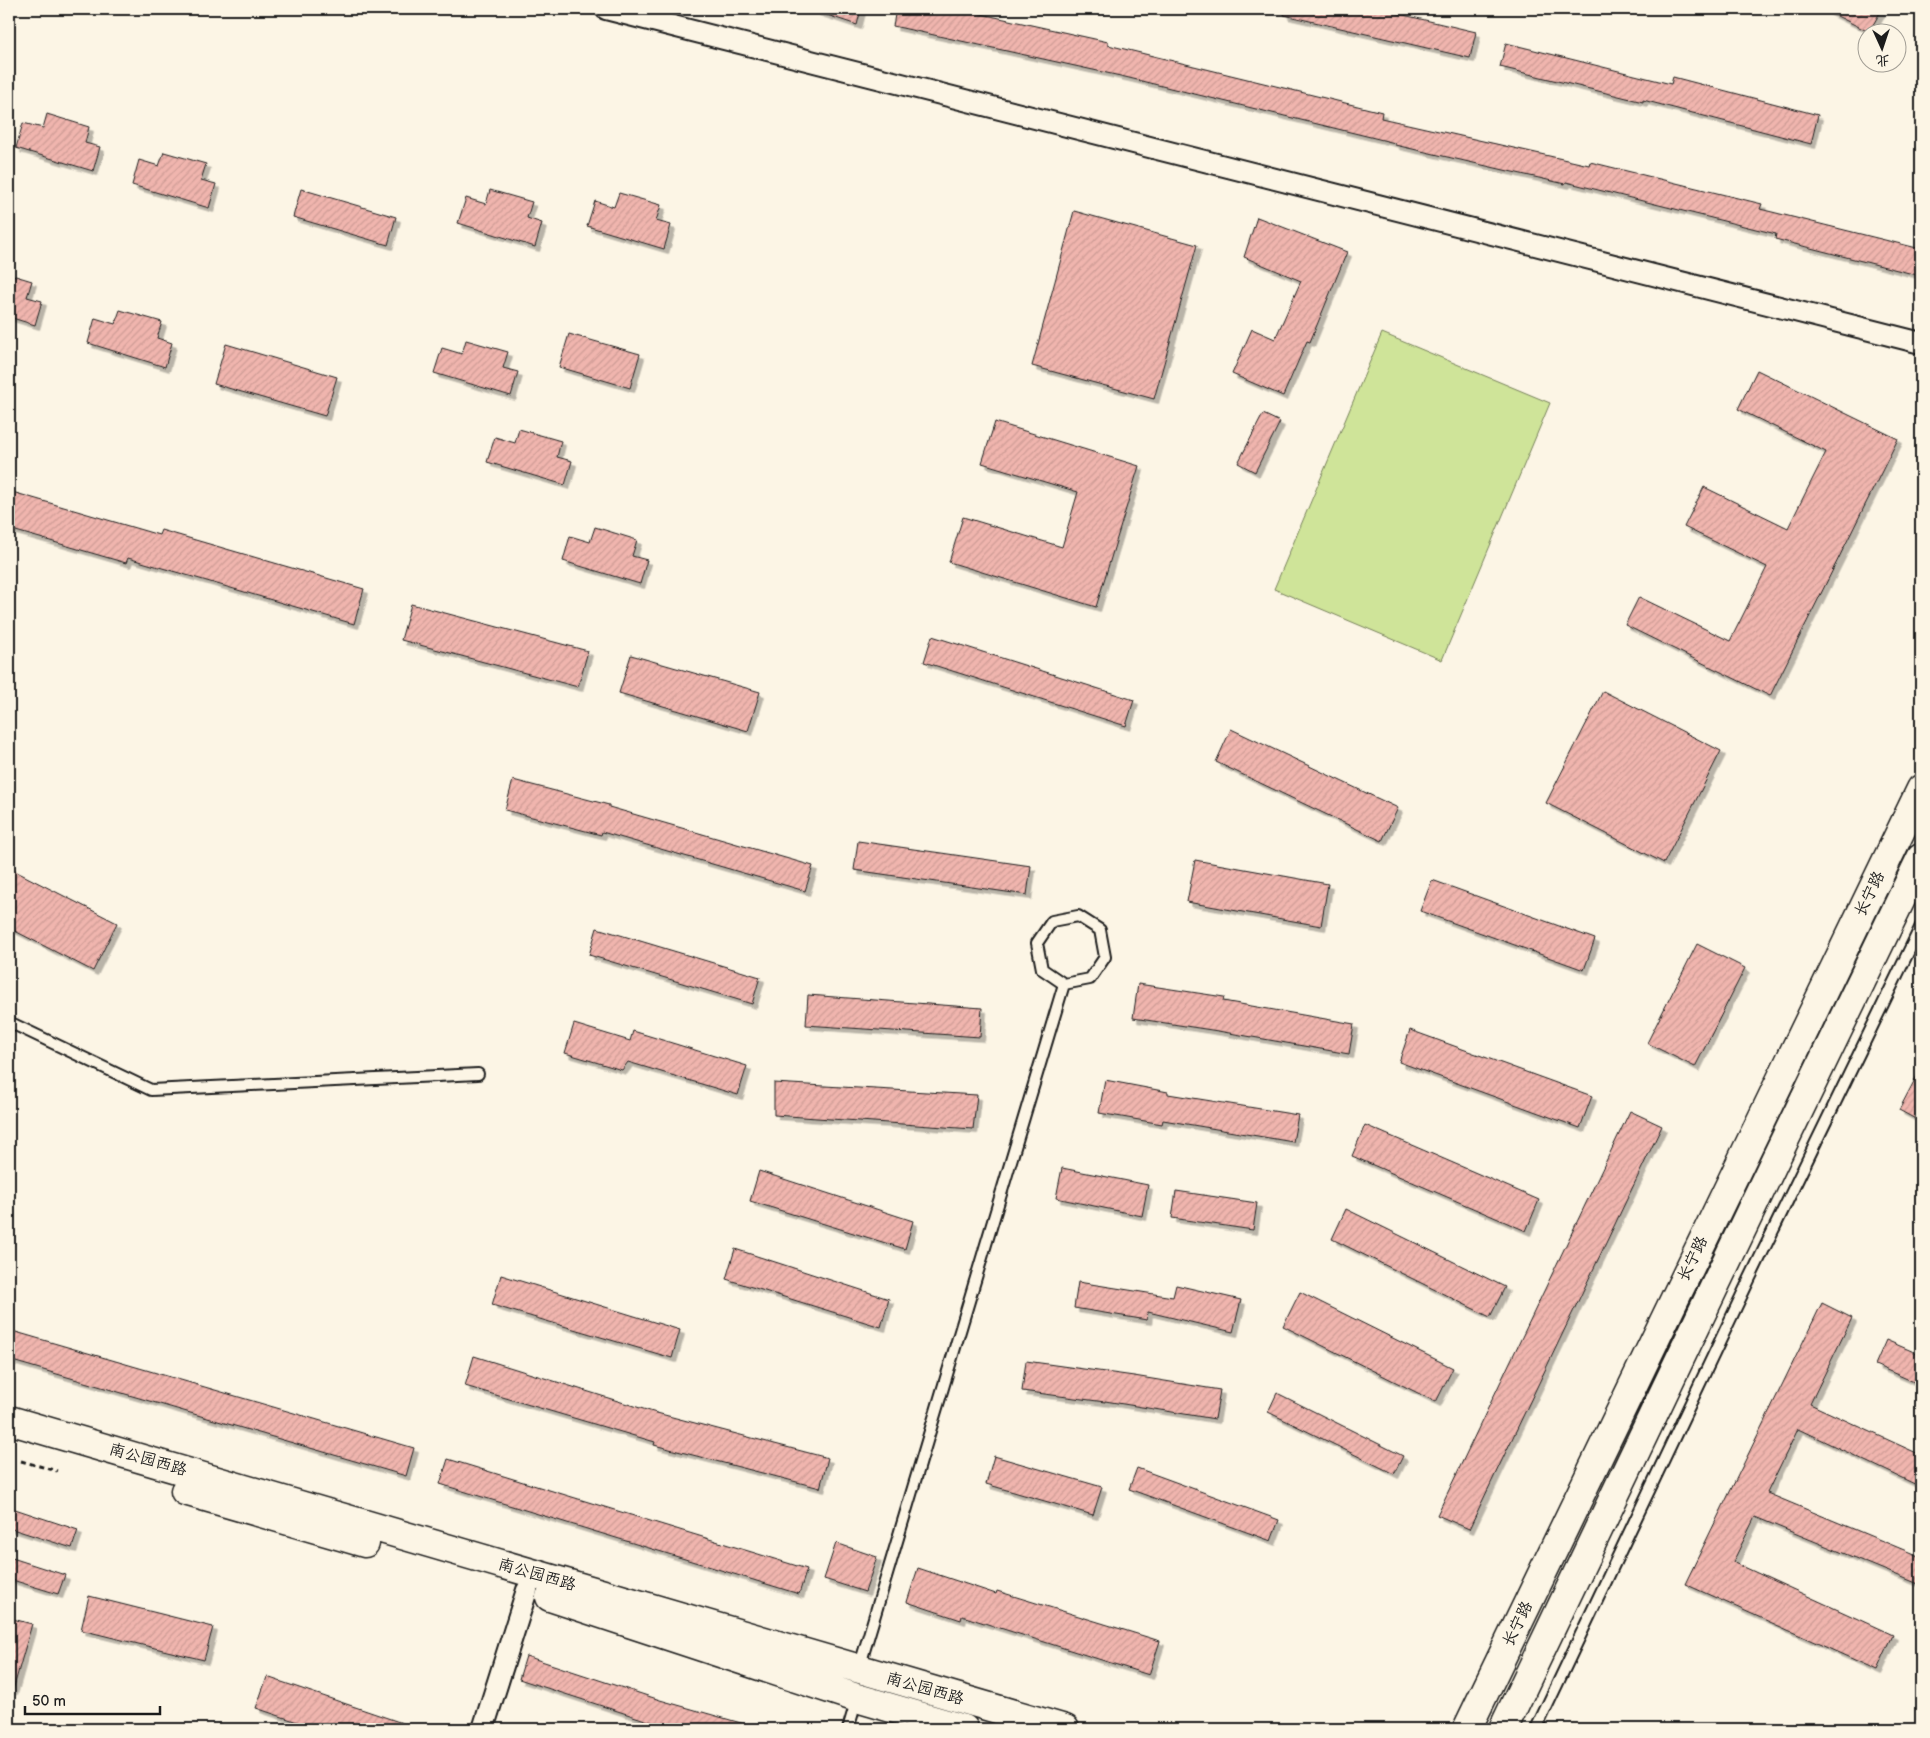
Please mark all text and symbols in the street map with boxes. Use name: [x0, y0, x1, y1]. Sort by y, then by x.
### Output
north arrow: [1858, 22, 1908, 72]
text: 北: [1875, 52, 1890, 69]
street label: 长宁路: [1851, 868, 1889, 920]
street label: 长宁路: [1674, 1233, 1712, 1285]
street label: 南公园西路: [107, 1440, 189, 1480]
street label: 南公园西路: [496, 1555, 578, 1595]
street label: 长宁路: [1499, 1598, 1537, 1650]
street label: 南公园西路: [884, 1669, 966, 1709]
scale bar: [25, 1683, 160, 1715]
text: 50 m: [32, 1692, 66, 1711]

